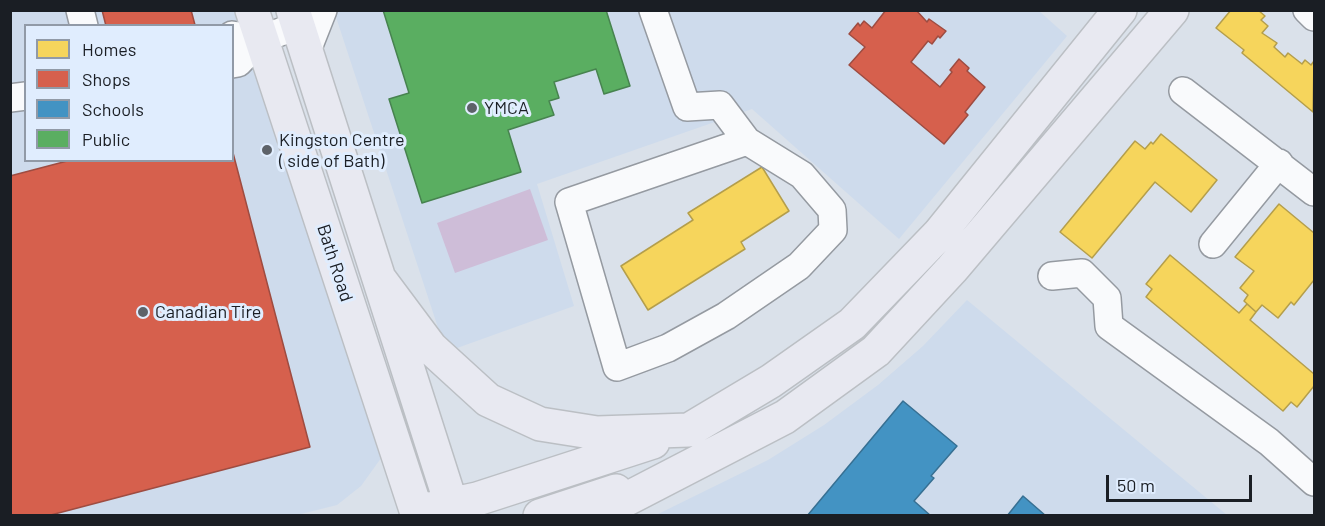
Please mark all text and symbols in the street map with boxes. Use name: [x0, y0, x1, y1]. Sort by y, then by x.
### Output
legend: [24, 24, 234, 162]
text: Homes: [82, 38, 136, 60]
text: Shops: [82, 68, 131, 90]
place label: YMCA: [484, 97, 529, 119]
text: Schools: [82, 98, 144, 120]
marker: YMCA: [465, 101, 479, 115]
text: Public: [82, 128, 130, 150]
place label: Kingston Centre ( side of Bath): [279, 129, 405, 172]
marker: Kingston Centre ( side of Bath): [260, 143, 274, 157]
street label: Bath Road: [312, 222, 358, 304]
place label: Canadian Tire: [155, 301, 261, 323]
marker: Canadian Tire: [136, 305, 150, 319]
scale bar: [1109, 463, 1254, 501]
text: 50 m: [1117, 474, 1155, 496]

